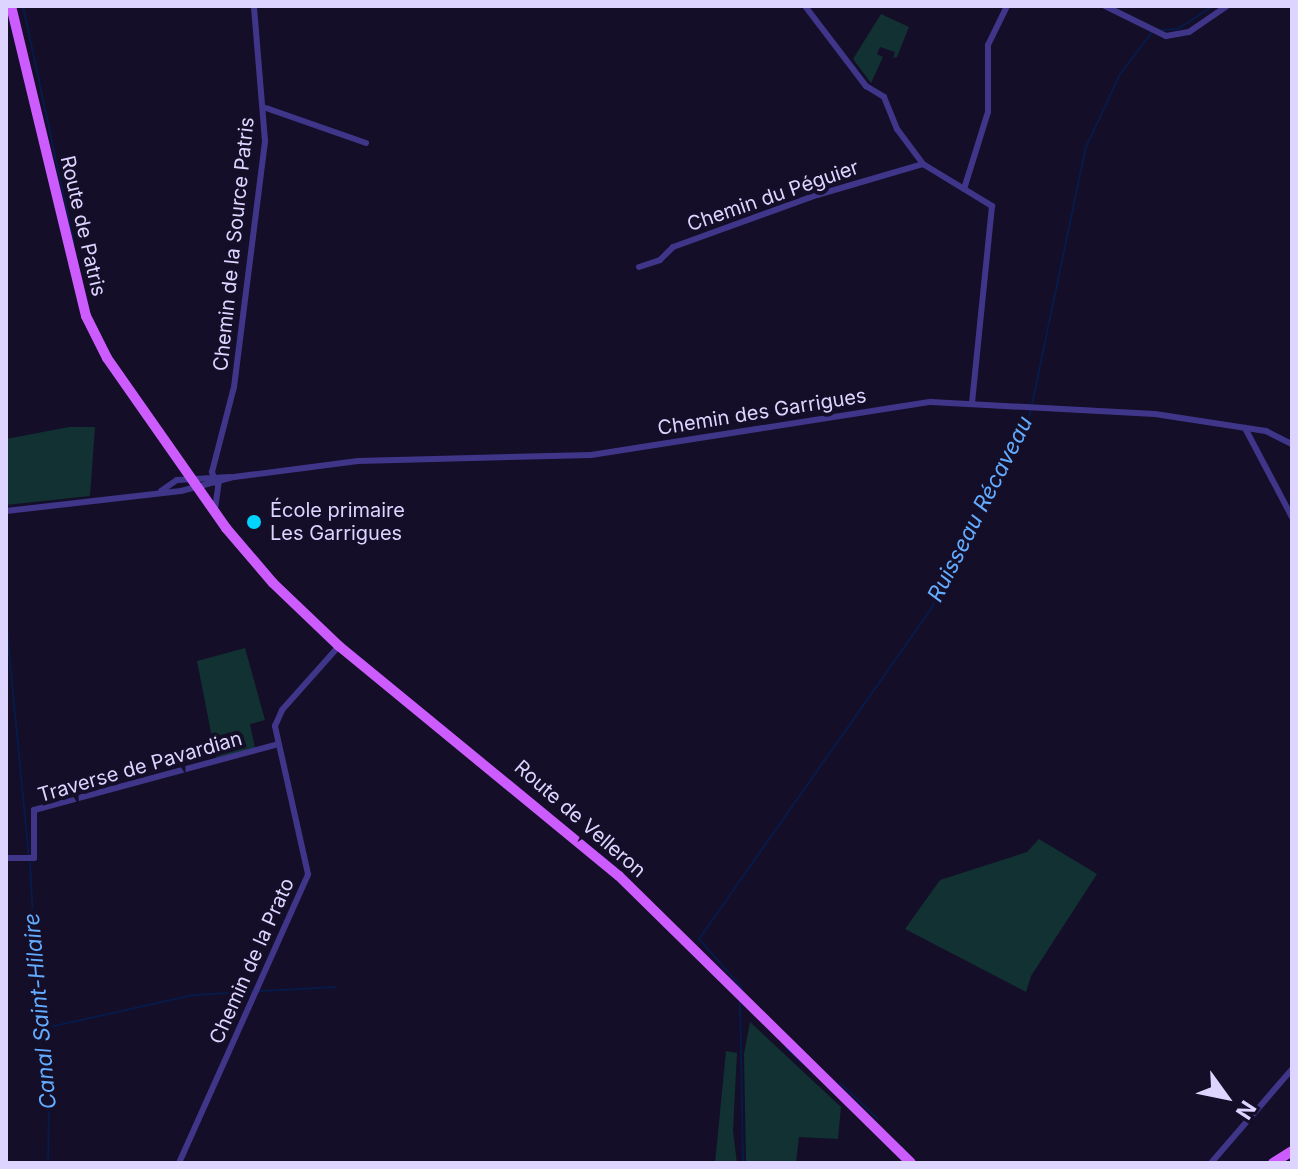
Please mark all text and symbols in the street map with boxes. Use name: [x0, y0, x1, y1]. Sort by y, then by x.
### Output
street label: Chemin de la Source Patris: [209, 116, 259, 372]
street label: Route de Patris: [55, 153, 111, 299]
street label: Chemin du Péguier: [684, 155, 862, 237]
street label: Chemin des Garrigues: [656, 384, 868, 440]
water label: Ruisseau Récaveau: [922, 412, 1038, 606]
place label: École primaire Les Garrigues: [270, 498, 405, 545]
marker: École primaire Les Garrigues: [245, 513, 263, 531]
street label: Traverse de Pavardian: [35, 726, 245, 808]
street label: Route de Velleron: [509, 755, 651, 883]
street label: Chemin de la Prato: [205, 874, 299, 1048]
water label: Canal Saint-Hilaire: [18, 912, 62, 1110]
north arrow: [1186, 1057, 1266, 1137]
text: N: [1231, 1096, 1262, 1124]

